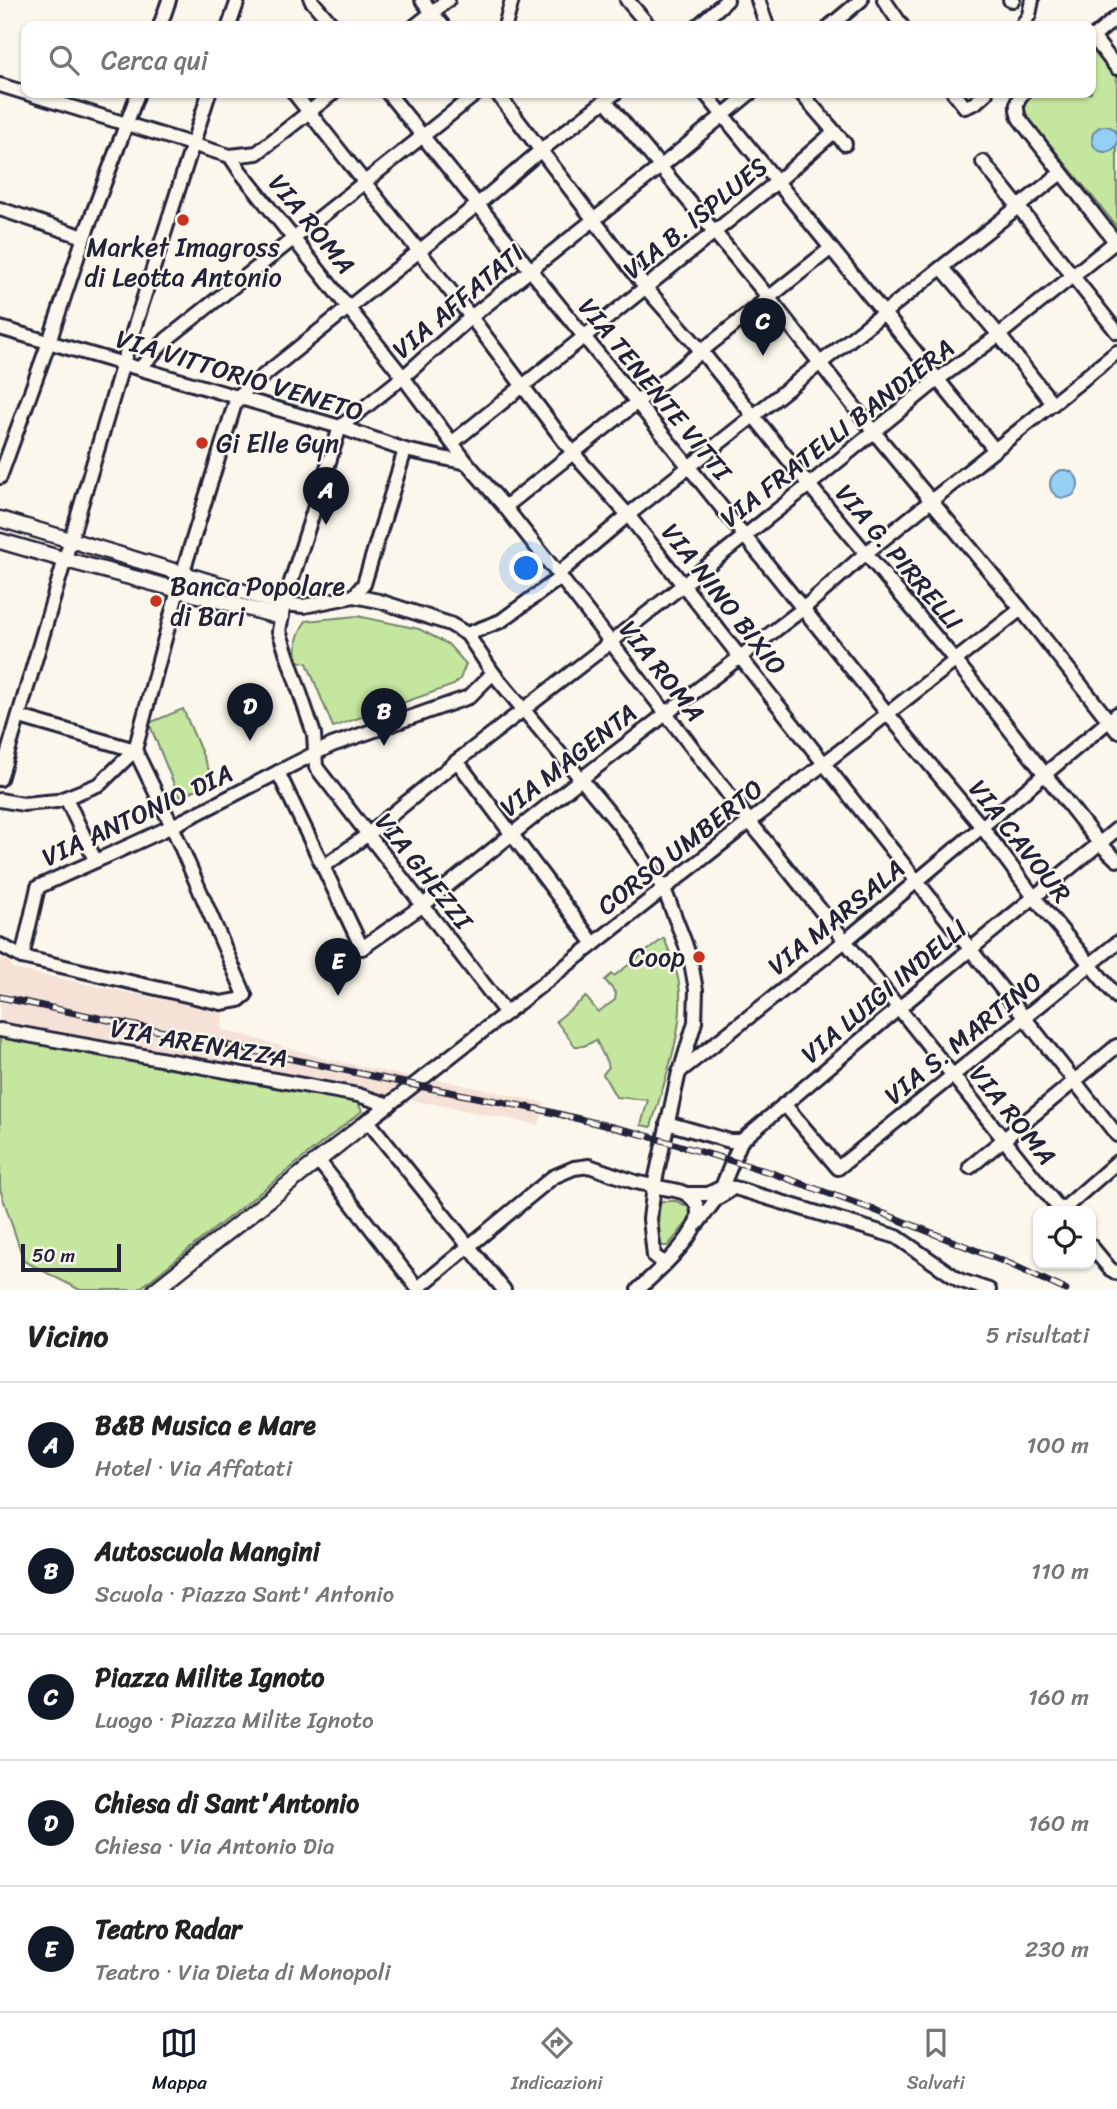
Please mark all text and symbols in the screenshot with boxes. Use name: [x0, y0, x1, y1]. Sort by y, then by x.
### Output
search box: [21, 21, 1096, 98]
text: Cerca qui: [101, 37, 208, 83]
icon: search: [45, 41, 83, 79]
street label: VIA B. ISPLUES: [612, 145, 778, 291]
street label: VIA ROMA: [256, 163, 368, 285]
marker: Market Imagross di Leotta Antonio: [175, 212, 191, 228]
place label: Market Imagross di Leotta Antonio: [84, 224, 282, 300]
street label: VIA AFFATATI: [381, 231, 535, 371]
street label: VIA TENENTE VITTI: [566, 287, 745, 492]
pin: C: [740, 298, 786, 356]
street label: VIA VITTORIO VENETO: [110, 315, 370, 435]
street label: VIA FRATELLI BANDIERA: [709, 326, 965, 540]
place label: Gi Elle Gyn: [216, 420, 339, 466]
marker: Gi Elle Gyn: [194, 435, 210, 451]
pin: A: [303, 467, 349, 525]
street label: VIA G. PIRRELLI: [823, 473, 975, 641]
street label: VIA NINO BIXIO: [649, 512, 799, 686]
your location: [509, 551, 543, 585]
place label: Banca Popolare di Bari: [170, 563, 345, 639]
marker: Banca Popolare di Bari: [148, 593, 164, 609]
street label: VIA ROMA: [607, 610, 717, 732]
pin: D: [227, 683, 273, 741]
pin: B: [361, 688, 407, 746]
street label: VIA MAGENTA: [489, 691, 647, 829]
street label: VIA ANTONIO DIA: [34, 750, 240, 880]
street label: CORSO UMBERTO: [586, 767, 774, 927]
street label: VIA CAVOUR: [956, 769, 1084, 913]
street label: VIA GHEZZI: [363, 802, 486, 941]
street label: VIA MARSALA: [757, 847, 915, 987]
street label: VIA LUIGI INDELLI: [790, 907, 978, 1075]
place label: Coop: [629, 934, 685, 980]
pin: E: [315, 938, 361, 996]
marker: Coop: [691, 949, 707, 965]
street label: VIA S. MARTINO: [873, 959, 1053, 1117]
street label: VIA ARENAZZA: [107, 1005, 291, 1081]
street label: VIA ROMA: [957, 1054, 1069, 1176]
map controls: [1033, 1206, 1096, 1269]
button: locate: [1033, 1206, 1096, 1269]
text: 50 m: [32, 1239, 75, 1272]
scale bar: [21, 1241, 121, 1273]
text: Vicino: [28, 1309, 108, 1363]
text: 5 risultati: [986, 1315, 1089, 1356]
text: B&B Musica e Mare: [95, 1402, 316, 1448]
text: A: [43, 1425, 59, 1466]
text: 100 m: [1026, 1425, 1089, 1466]
text: Hotel · Via Affatati: [95, 1448, 292, 1489]
text: Autoscuola Mangini: [95, 1528, 320, 1574]
text: B: [44, 1551, 58, 1592]
text: 110 m: [1031, 1551, 1089, 1592]
text: Scuola · Piazza Sant' Antonio: [95, 1574, 394, 1615]
text: Piazza Milite Ignoto: [95, 1654, 324, 1700]
text: C: [44, 1677, 58, 1718]
text: 160 m: [1028, 1677, 1089, 1718]
text: Luogo · Piazza Milite Ignoto: [95, 1700, 374, 1741]
text: Chiesa di Sant'Antonio: [95, 1780, 359, 1826]
text: D: [44, 1803, 58, 1844]
text: 160 m: [1028, 1803, 1089, 1844]
text: Chiesa · Via Antonio Dia: [95, 1826, 334, 1867]
text: Teatro Radar: [95, 1906, 241, 1952]
text: E: [45, 1929, 57, 1970]
text: 230 m: [1025, 1929, 1089, 1970]
text: Teatro · Via Dieta di Monopoli: [95, 1952, 391, 1993]
tab: Mappa: [152, 2024, 207, 2099]
tab: Indicazioni: [511, 2024, 602, 2099]
tab: Salvati: [907, 2024, 965, 2099]

